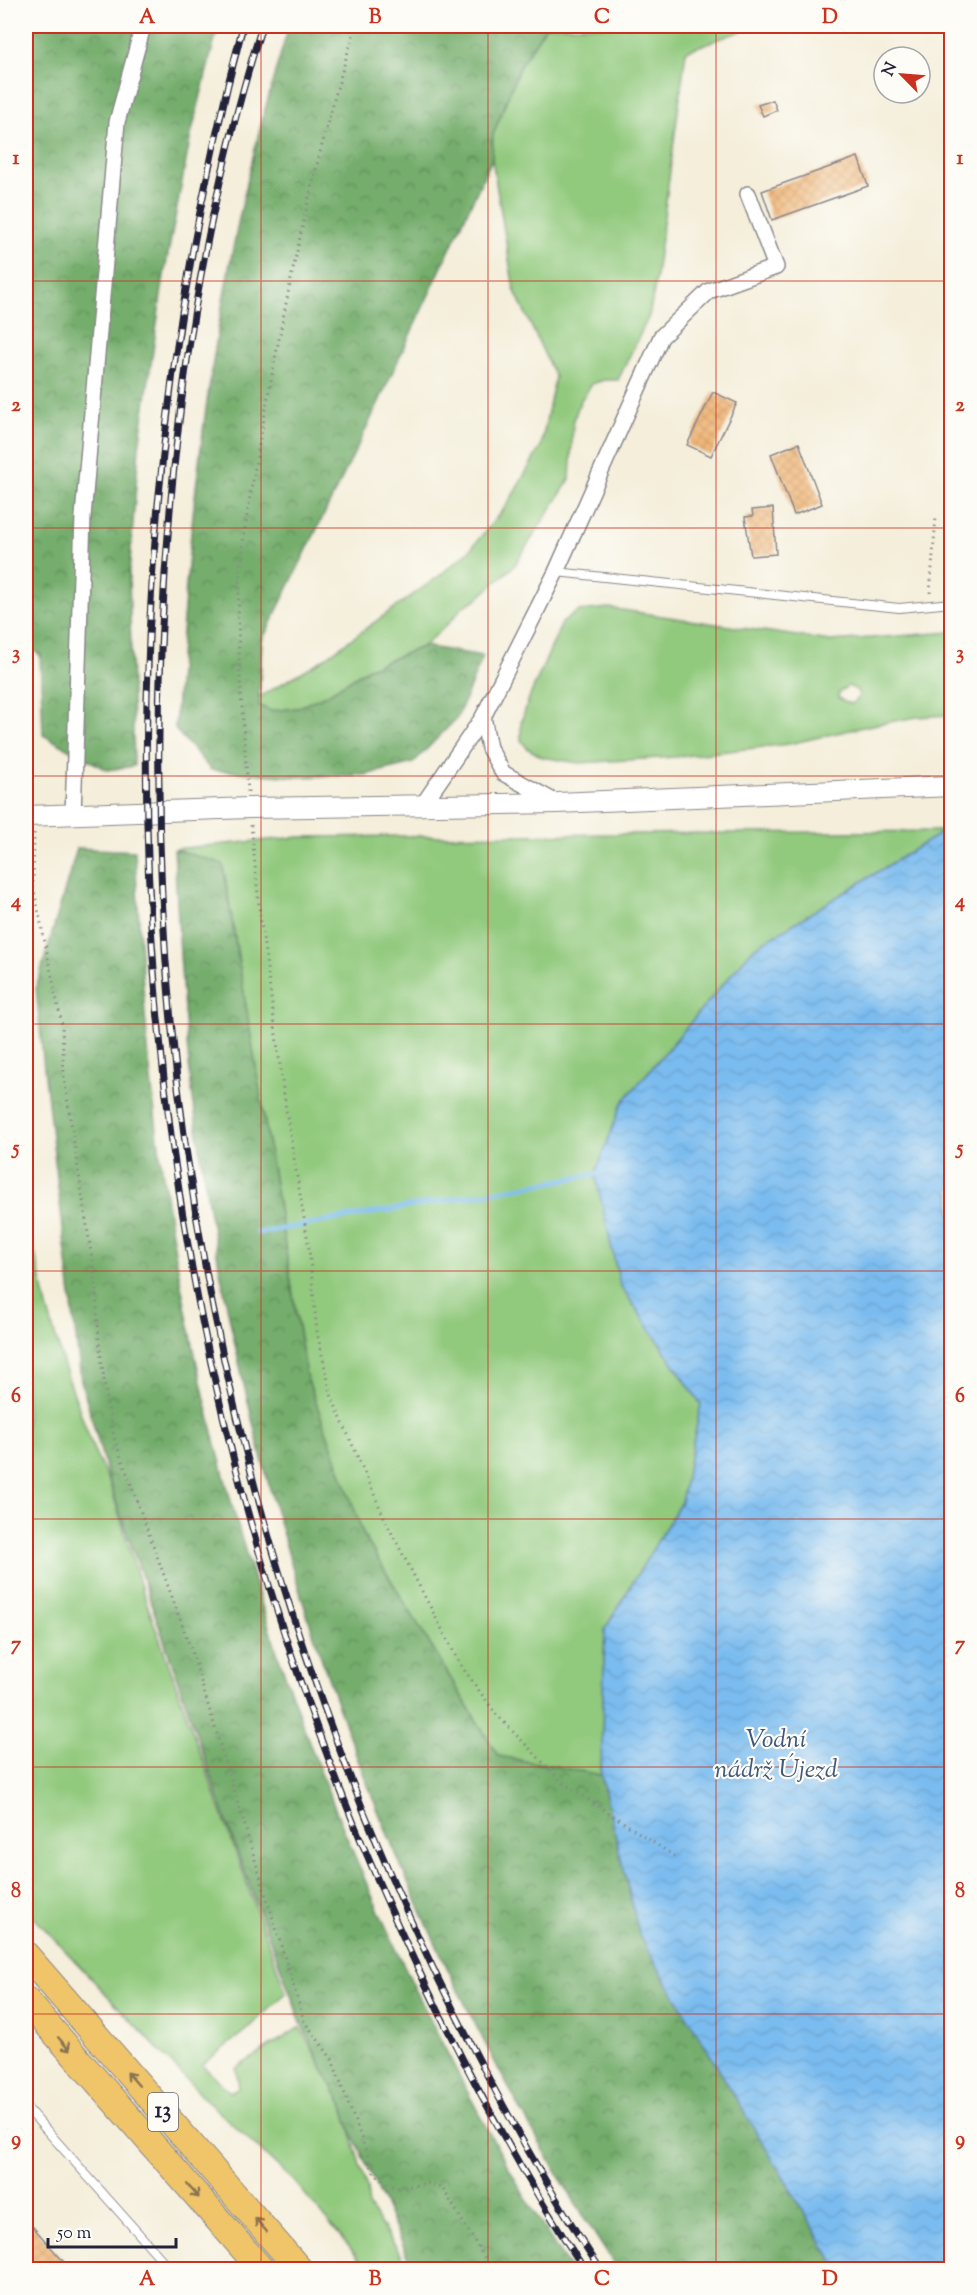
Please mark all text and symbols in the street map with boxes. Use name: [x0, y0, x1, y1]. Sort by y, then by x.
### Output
text: A: [139, 4, 156, 33]
text: B: [369, 4, 382, 33]
text: C: [594, 4, 610, 33]
text: D: [822, 4, 838, 33]
north arrow: [872, 45, 932, 105]
text: N: [878, 59, 904, 80]
text: 1: [13, 145, 20, 174]
text: 1: [957, 145, 964, 174]
text: 2: [11, 392, 21, 421]
text: 2: [955, 392, 965, 421]
text: 3: [12, 640, 20, 669]
text: 3: [956, 640, 964, 669]
text: 4: [10, 888, 21, 917]
text: 4: [954, 888, 965, 917]
text: 5: [11, 1135, 20, 1164]
text: 5: [955, 1135, 964, 1164]
text: 6: [11, 1383, 21, 1412]
text: 6: [955, 1383, 965, 1412]
text: 7: [11, 1631, 22, 1660]
text: 7: [955, 1631, 966, 1660]
water label: Vodní nádrž Újezd: [714, 1722, 838, 1789]
text: 8: [11, 1878, 21, 1907]
text: 8: [955, 1878, 965, 1907]
one-way arrow: [57, 2036, 71, 2051]
one-way arrow: [126, 2072, 140, 2087]
road number: 13: [148, 2093, 178, 2131]
text: 9: [11, 2126, 21, 2155]
text: 9: [955, 2126, 965, 2155]
one-way arrow: [186, 2183, 200, 2198]
scale bar: [48, 2211, 176, 2249]
one-way arrow: [255, 2218, 269, 2234]
text: 50 m: [56, 2221, 92, 2247]
text: A: [139, 2266, 156, 2295]
text: B: [369, 2266, 382, 2295]
text: C: [594, 2266, 610, 2295]
text: D: [822, 2266, 838, 2295]

